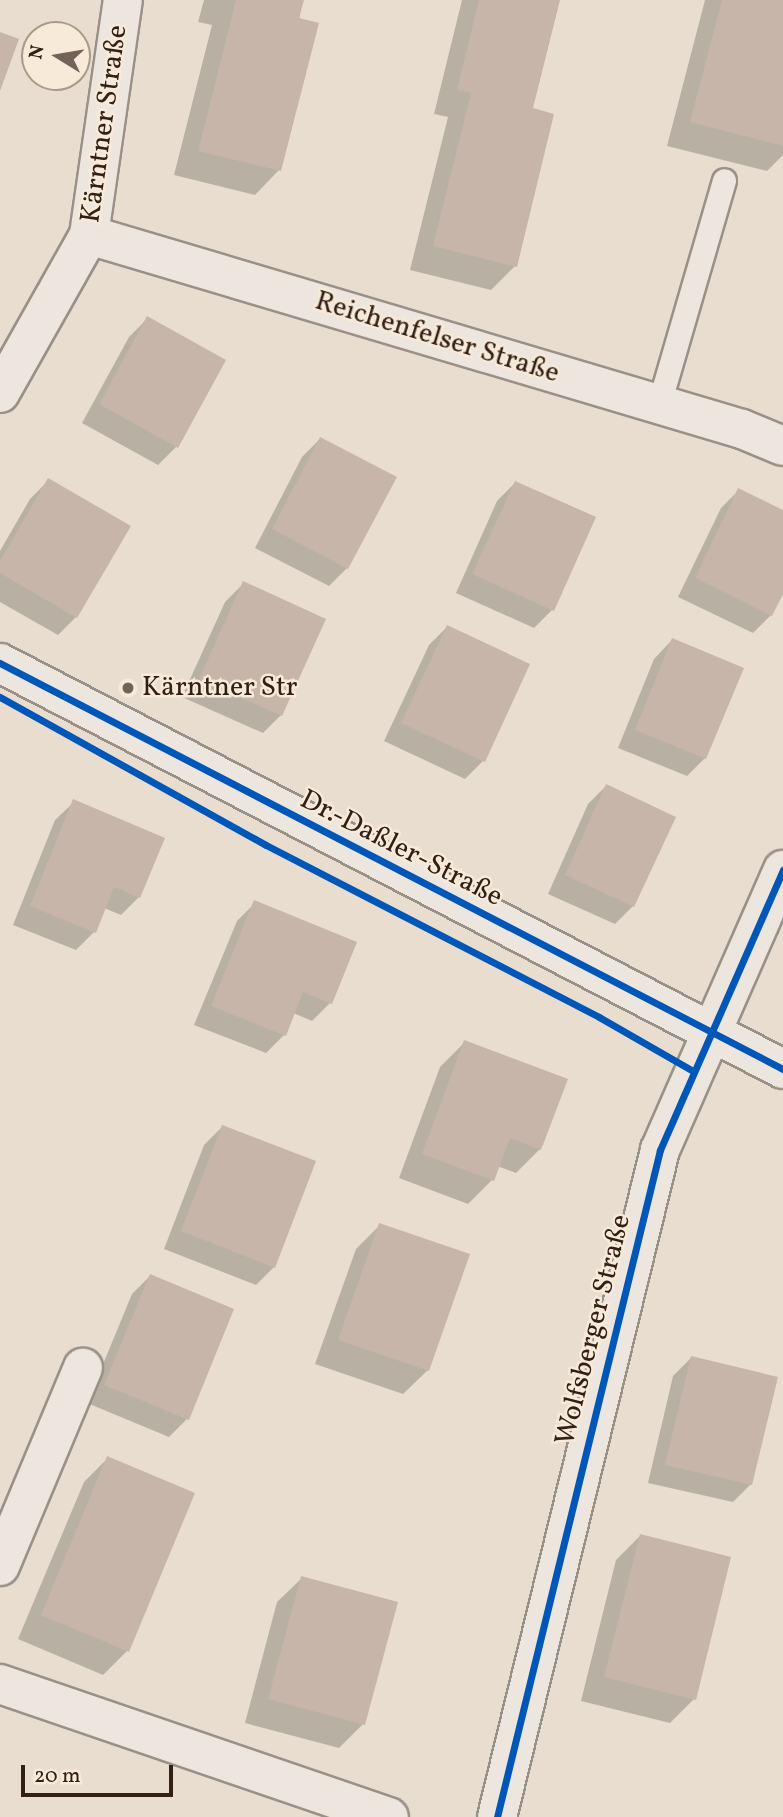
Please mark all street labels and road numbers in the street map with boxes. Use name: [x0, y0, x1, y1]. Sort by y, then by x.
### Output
street label: Kärntner Straße: [74, 23, 136, 225]
street label: Reichenfelser Straße: [311, 285, 563, 391]
street label: Dr.-Daßler-Straße: [294, 783, 508, 915]
street label: Wolfsberger Straße: [549, 1211, 639, 1449]

